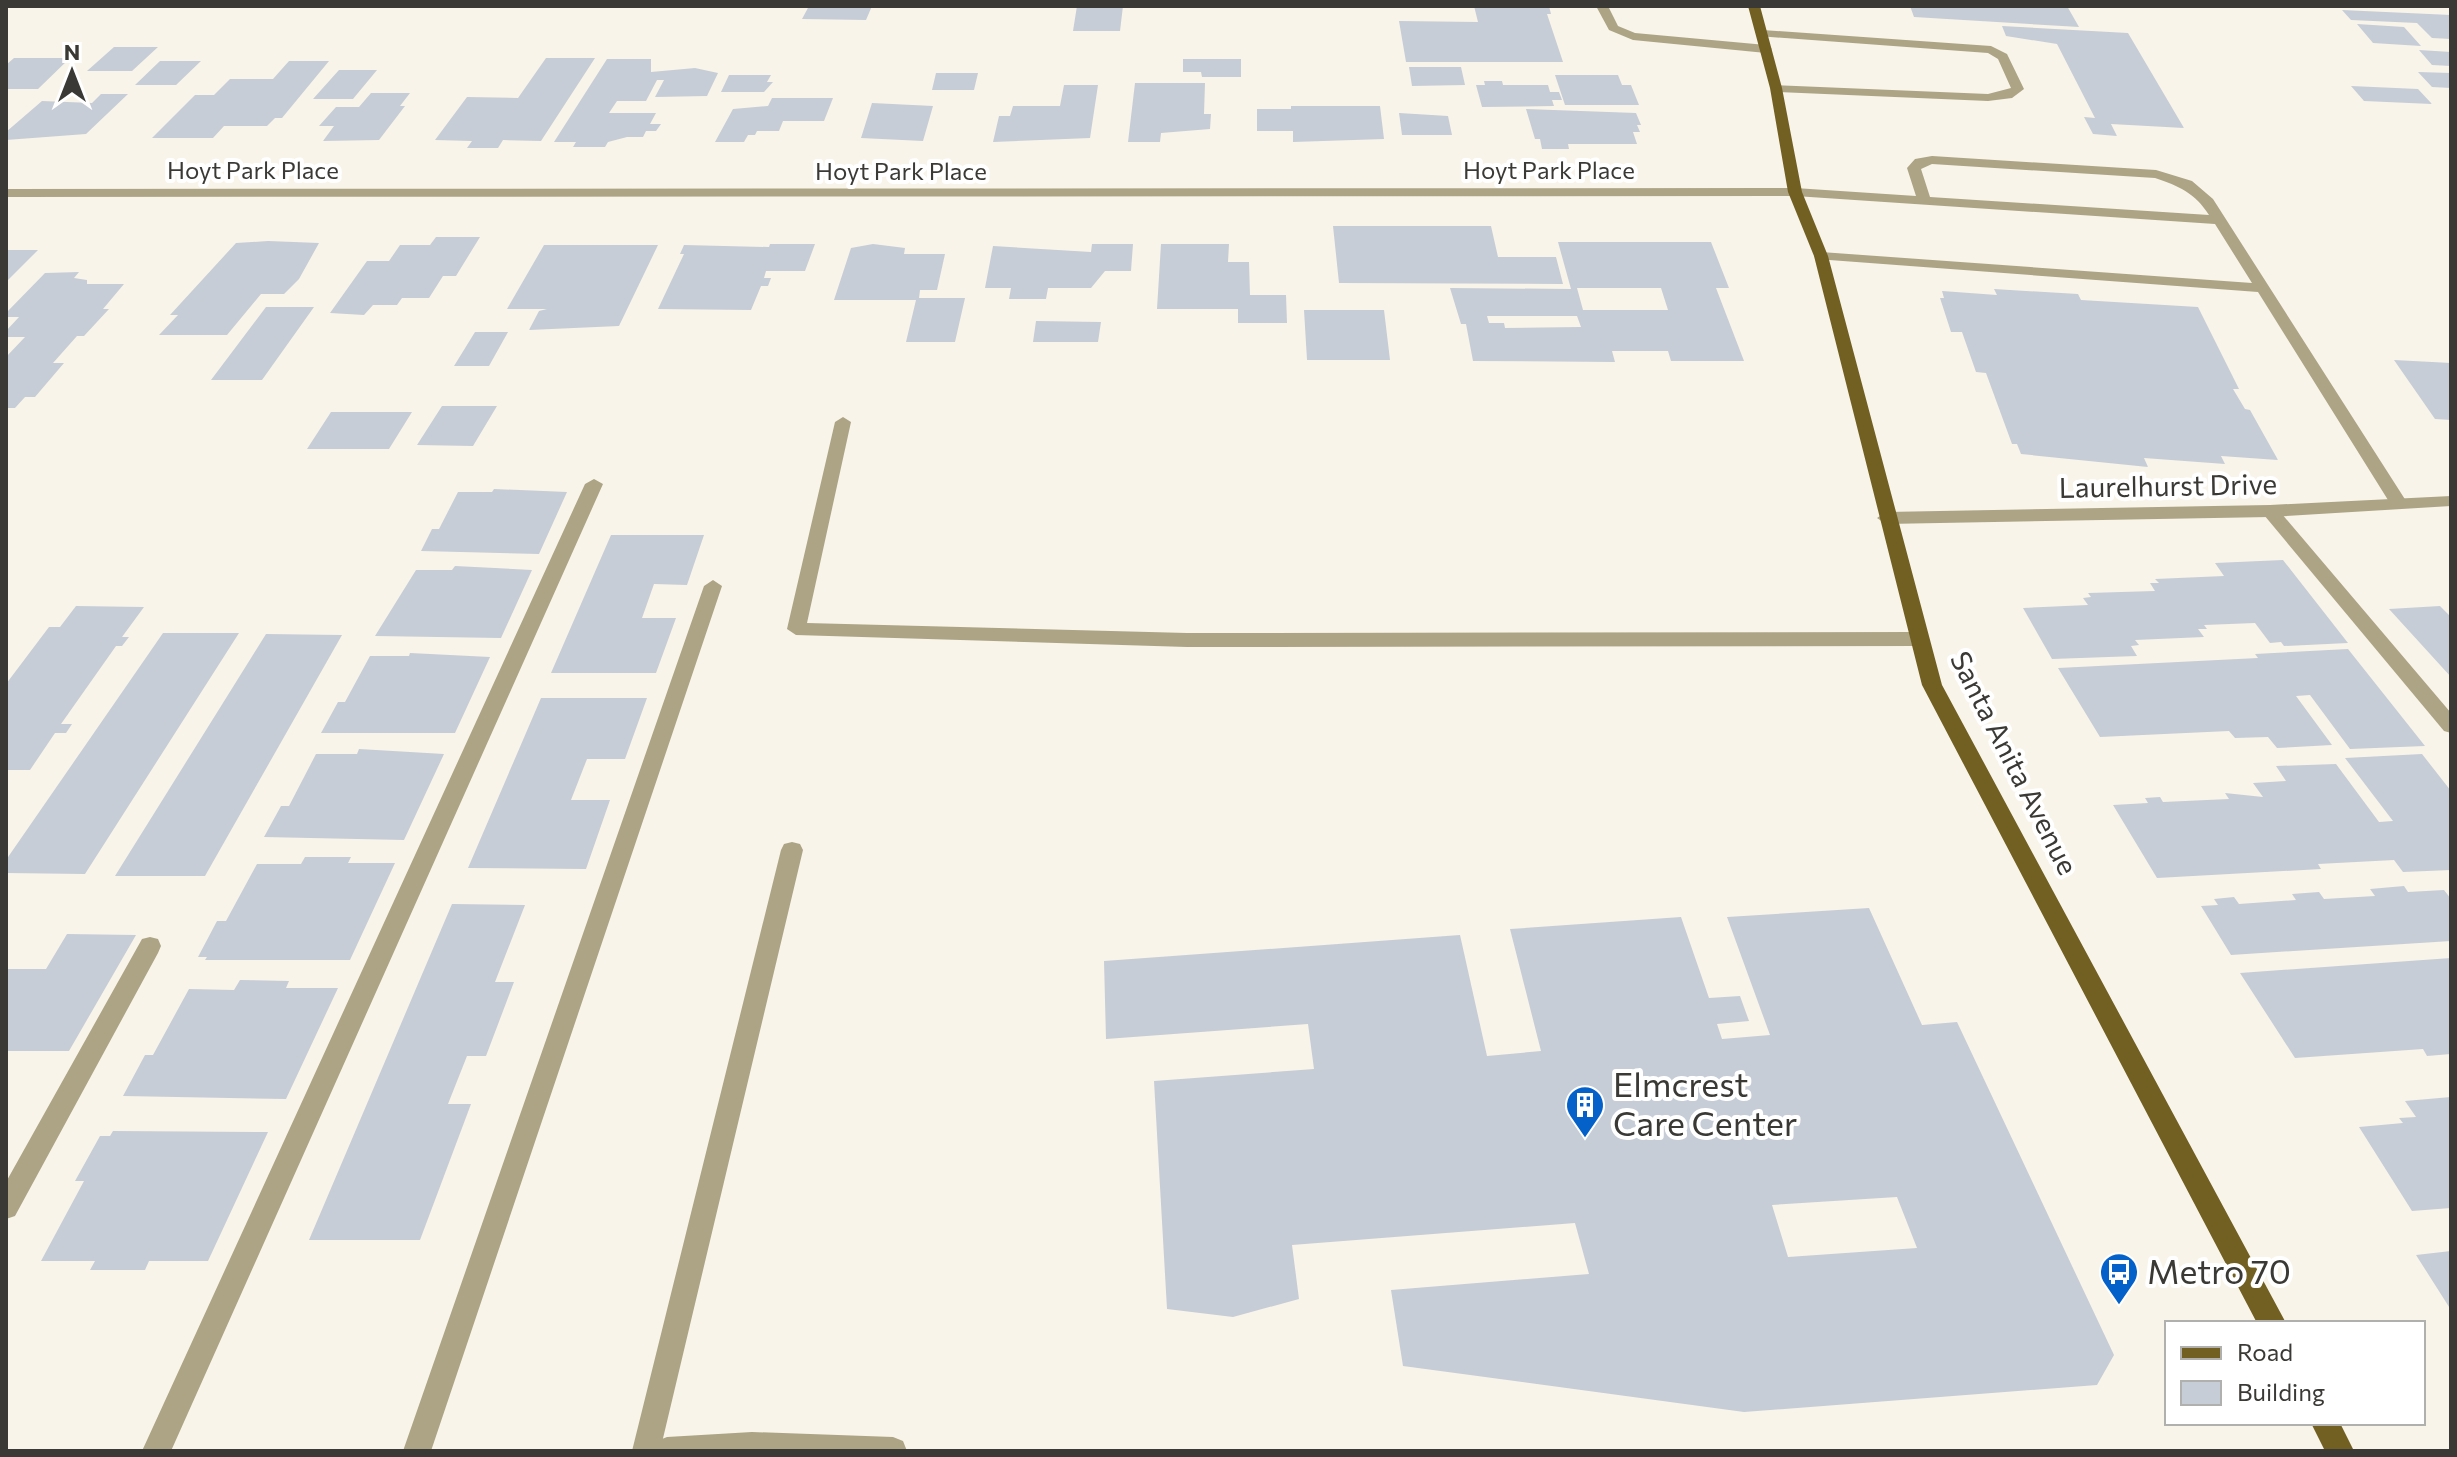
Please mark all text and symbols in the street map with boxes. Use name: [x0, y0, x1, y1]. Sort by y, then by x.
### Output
north arrow: [32, 32, 112, 112]
text: N: [64, 38, 80, 65]
street label: Hoyt Park Place: [167, 155, 339, 184]
street label: Hoyt Park Place: [1463, 155, 1635, 184]
street label: Hoyt Park Place: [815, 156, 987, 185]
street label: Laurelhurst Drive: [2058, 466, 2277, 504]
street label: Santa Anita Avenue: [1944, 645, 2086, 880]
place label: Elmcrest Care Center: [1613, 1062, 1797, 1143]
building icon: Elmcrest Care Center: [1564, 1084, 1606, 1139]
place label: Metro 70: [2147, 1249, 2291, 1291]
bus stop icon: Metro 70: [2098, 1251, 2140, 1306]
legend: [2165, 1321, 2425, 1425]
text: Road: [2237, 1337, 2293, 1366]
text: Building: [2237, 1377, 2325, 1406]

